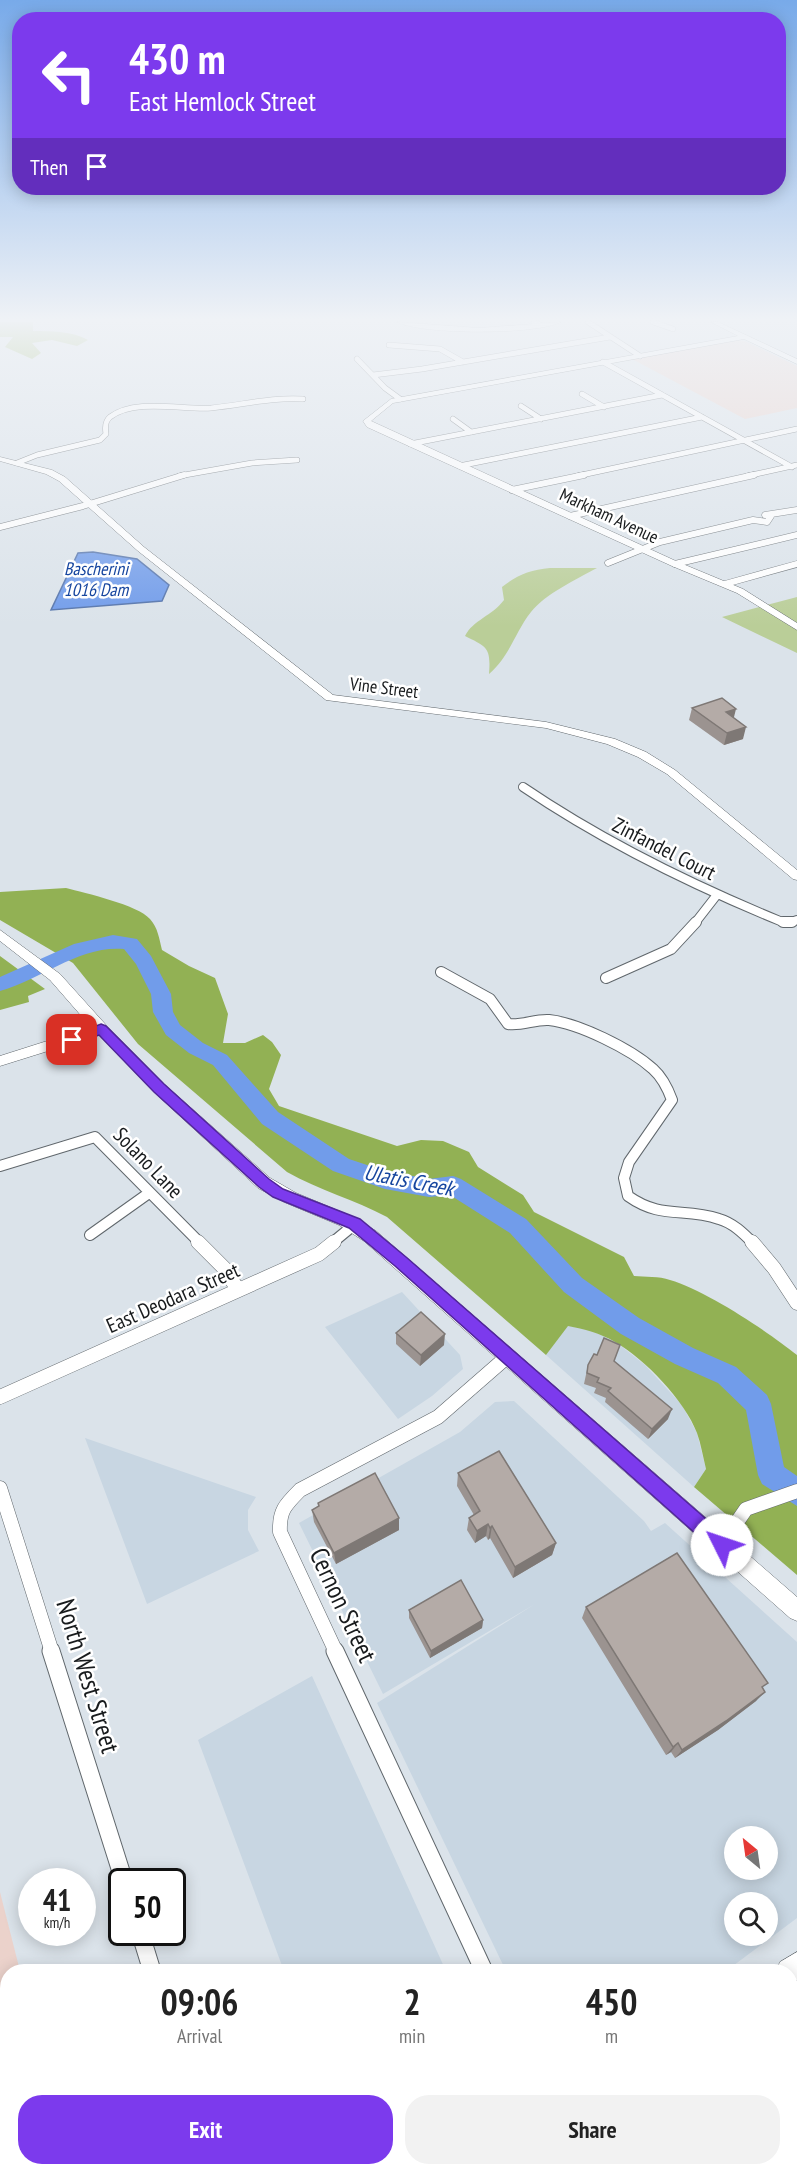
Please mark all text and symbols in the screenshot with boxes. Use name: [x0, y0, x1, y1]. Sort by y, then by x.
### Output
text: 430 m: [129, 31, 226, 86]
icon: left: [30, 36, 108, 114]
text: East Hemlock Street: [129, 84, 316, 118]
icon: arrive: [80, 150, 113, 183]
text: Then: [30, 153, 68, 181]
street label: Markham Avenue: [556, 483, 662, 548]
water label: Bascherini 1016 Dam: [64, 557, 130, 601]
street label: Vine Street: [348, 672, 420, 703]
street label: Zinfandel Court: [608, 811, 721, 886]
pin: [46, 1014, 97, 1065]
icon: arrive: [55, 1023, 88, 1056]
street label: Solano Lane: [108, 1121, 189, 1204]
water label: Ulatis Creek: [362, 1158, 459, 1203]
street label: East Deodara Street: [102, 1256, 244, 1339]
position arrow: [690, 1513, 754, 1577]
street label: Cernon Street: [303, 1542, 384, 1667]
street label: North West Street: [49, 1595, 128, 1757]
north arrow: [724, 1826, 778, 1880]
map controls: [724, 1826, 778, 1946]
speed limit sign: 50: [108, 1868, 186, 1946]
text: 41: [43, 1880, 71, 1919]
button: search: [724, 1892, 778, 1946]
text: km/h: [44, 1913, 70, 1932]
text: 09:06: [161, 1978, 238, 2025]
text: 2: [403, 1978, 421, 2025]
text: 450: [586, 1978, 637, 2025]
text: Arrival: [177, 2023, 222, 2049]
text: min: [399, 2023, 425, 2049]
text: m: [605, 2023, 618, 2049]
button: Exit: [18, 2095, 393, 2164]
button: Share: [405, 2095, 780, 2164]

